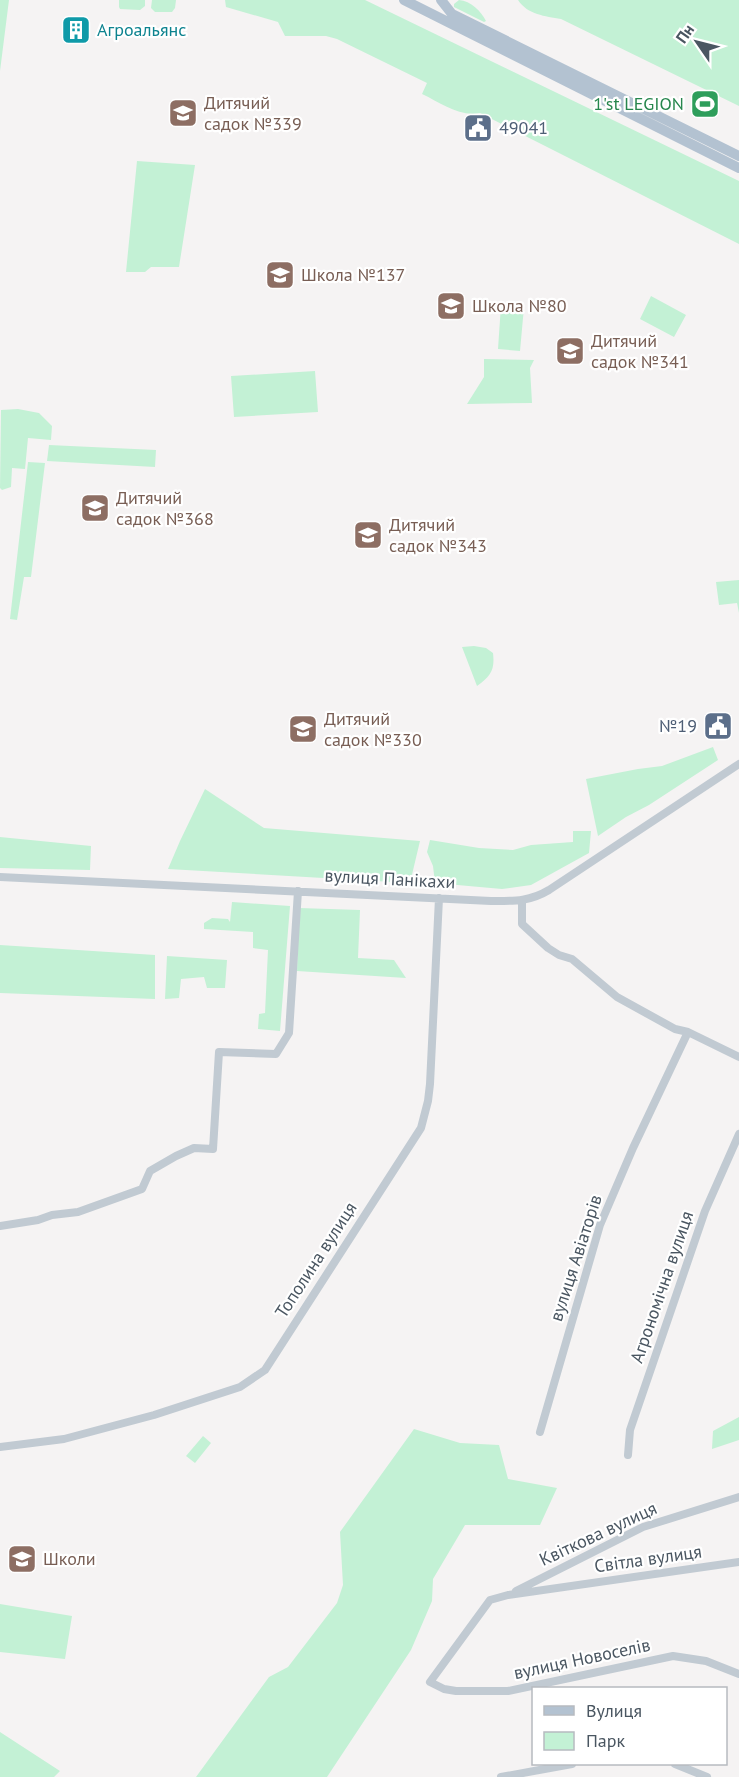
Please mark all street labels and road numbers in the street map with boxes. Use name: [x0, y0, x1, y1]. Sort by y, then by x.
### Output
street label: вулиця Панікахи: [324, 864, 456, 893]
street label: вулиця Авіаторів: [544, 1192, 607, 1324]
street label: Тополина вулиця: [270, 1198, 362, 1322]
street label: Агрономічна вулиця: [625, 1208, 698, 1366]
street label: Квіткова вулиця: [535, 1496, 660, 1571]
street label: Світла вулиця: [593, 1540, 703, 1577]
street label: вулиця Новоселів: [512, 1633, 652, 1684]

